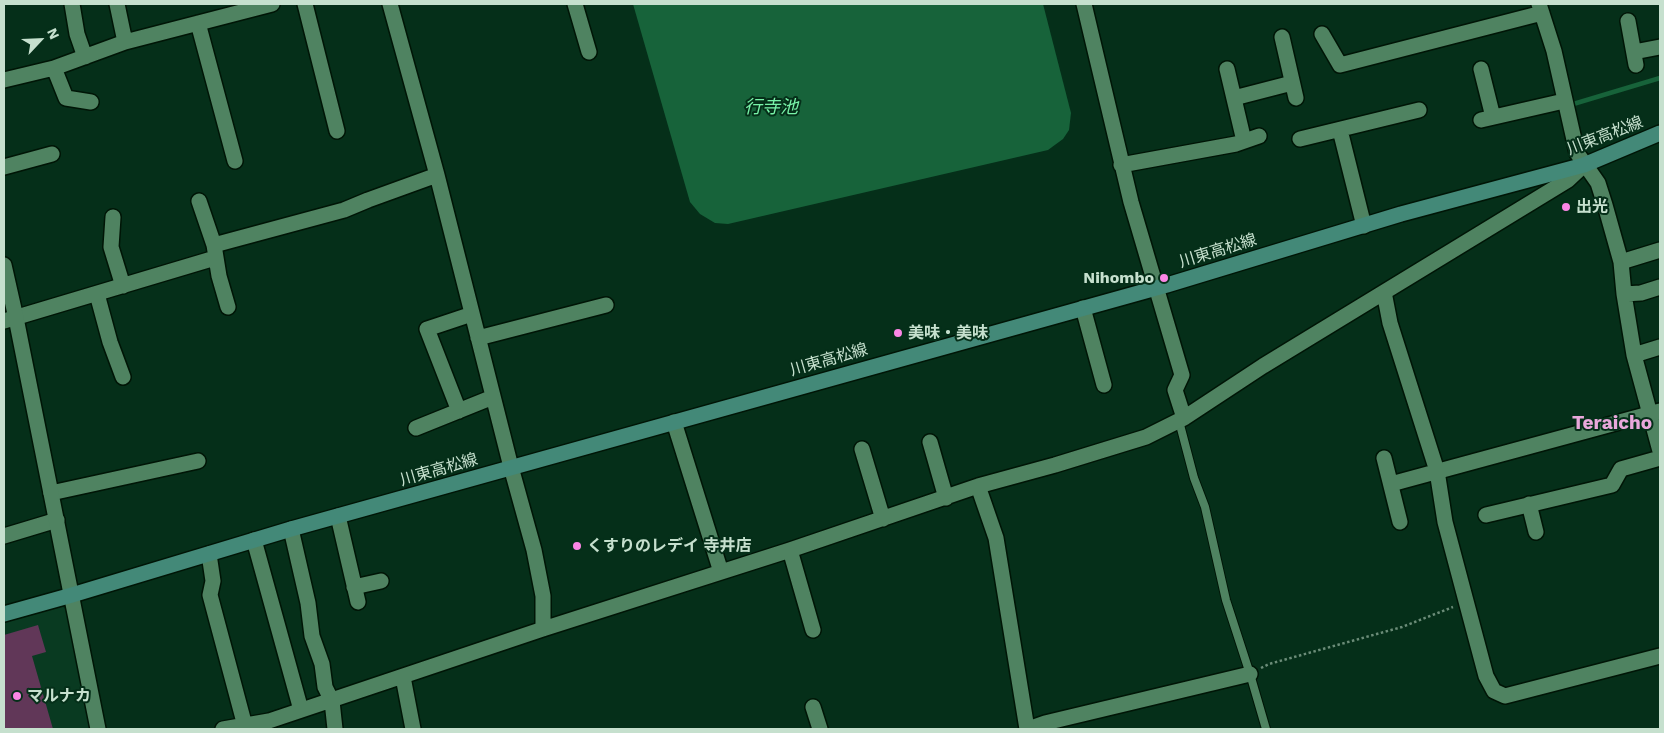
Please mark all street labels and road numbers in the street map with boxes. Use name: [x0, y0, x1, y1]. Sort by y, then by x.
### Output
street label: 川東高松線: [1564, 113, 1646, 159]
street label: 川東高松線: [1177, 230, 1259, 272]
street label: 川東高松線: [788, 340, 870, 380]
street label: 川東高松線: [398, 450, 480, 490]

